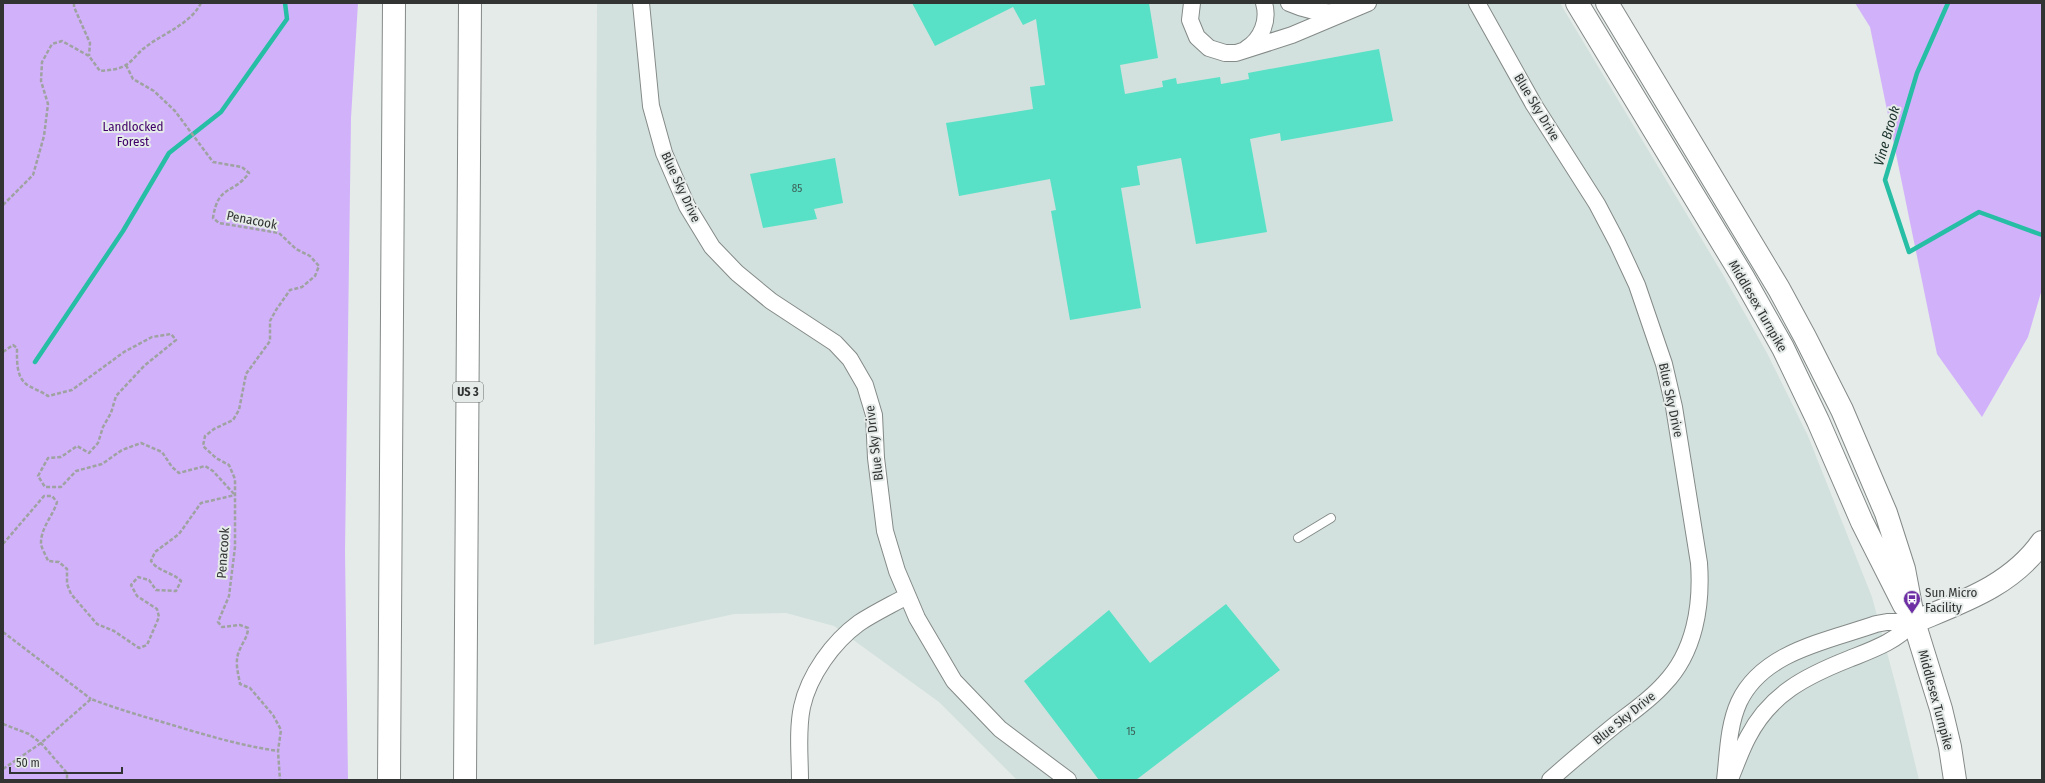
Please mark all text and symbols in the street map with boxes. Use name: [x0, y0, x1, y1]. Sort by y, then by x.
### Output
street label: Blue Sky Drive: [1511, 71, 1563, 143]
water label: Vine Brook: [1870, 104, 1904, 168]
park label: Landlocked Forest: [103, 119, 163, 149]
street label: Blue Sky Drive: [658, 150, 704, 224]
house number: 85: [792, 182, 802, 195]
street label: Penacook: [225, 208, 279, 232]
street label: Middlesex Turnpike: [1726, 258, 1790, 354]
street label: Blue Sky Drive: [1656, 361, 1686, 439]
road number: US 3: [453, 382, 483, 402]
street label: Blue Sky Drive: [862, 405, 886, 481]
street label: Penacook: [214, 526, 232, 579]
place label: Sun Micro Facility: [1925, 585, 1977, 615]
bus stop icon: Sun Micro Facility: [1902, 589, 1922, 614]
street label: Middlesex Turnpike: [1915, 648, 1957, 752]
street label: Blue Sky Drive: [1590, 688, 1658, 748]
house number: 15: [1126, 725, 1136, 738]
scale bar: [10, 749, 122, 775]
text: 50 m: [16, 756, 40, 770]

